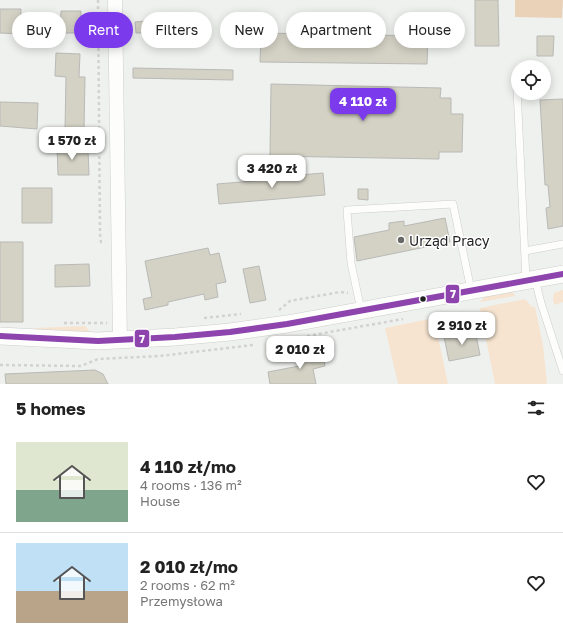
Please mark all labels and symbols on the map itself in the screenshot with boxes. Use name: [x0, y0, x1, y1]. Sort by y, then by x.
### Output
pin: 4 110 zł: [322, 88, 404, 122]
pin: 1 570 zł: [31, 127, 113, 161]
pin: 3 420 zł: [231, 155, 313, 189]
place label: Urząd Pracy: [409, 232, 490, 249]
marker: Urząd Pracy: [396, 235, 406, 245]
line badge: 7: [445, 284, 460, 304]
text: 7: [450, 287, 456, 300]
unlabelled marker: [418, 294, 428, 304]
pin: 2 910 zł: [421, 312, 503, 346]
line badge: 7: [134, 329, 150, 348]
text: 7: [139, 332, 145, 345]
pin: 2 010 zł: [259, 336, 341, 370]

